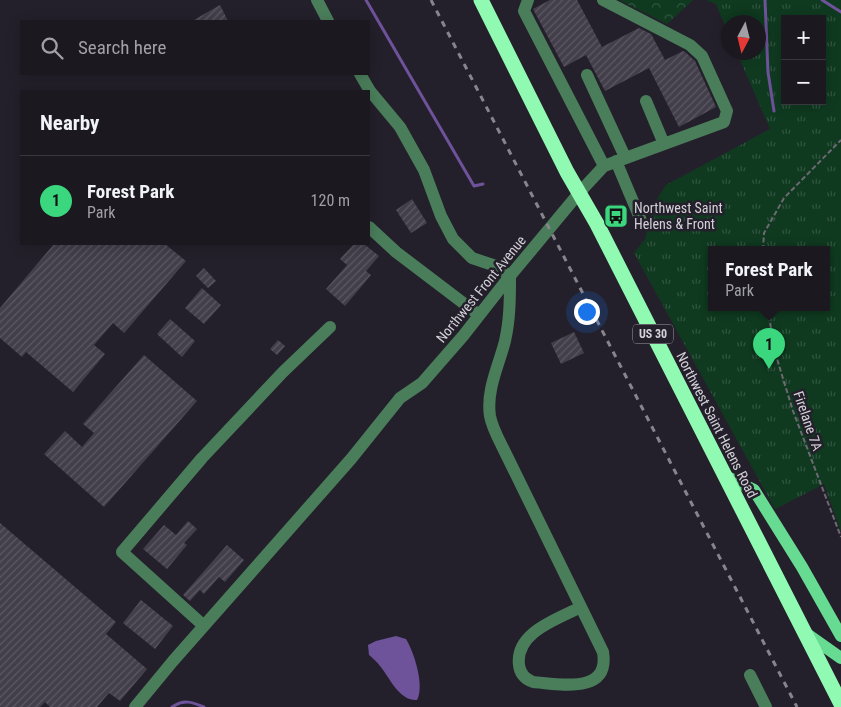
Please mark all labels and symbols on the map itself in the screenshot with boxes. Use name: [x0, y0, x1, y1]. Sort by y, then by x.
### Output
north arrow: [721, 15, 766, 60]
place label: Northwest Saint Helens & Front: [634, 200, 723, 232]
bus stop icon: Northwest Saint Helens & Front: [603, 203, 629, 229]
street label: Northwest Front Avenue: [433, 232, 529, 346]
your location: [574, 299, 600, 325]
road number: US 30: [633, 324, 673, 344]
pin: 1: [753, 328, 785, 369]
street label: Northwest Saint Helens Road: [673, 349, 761, 501]
street label: Firelane 7A: [790, 389, 826, 453]

